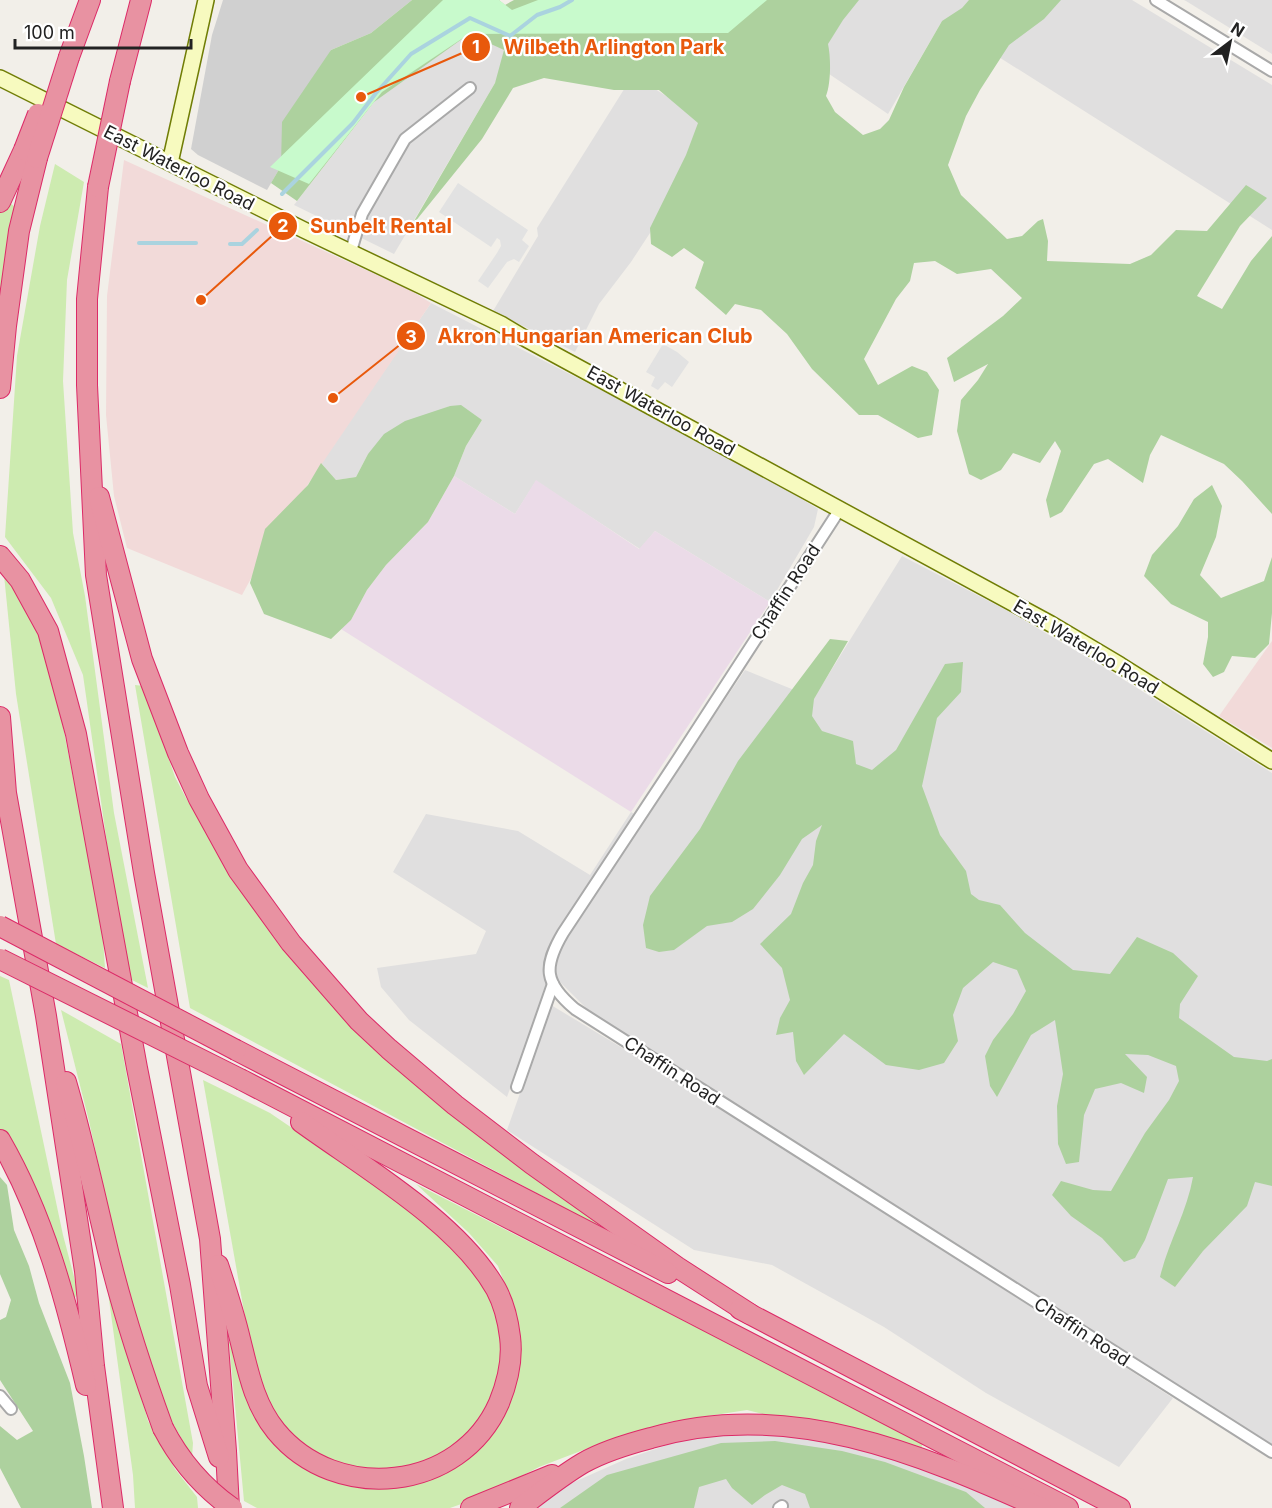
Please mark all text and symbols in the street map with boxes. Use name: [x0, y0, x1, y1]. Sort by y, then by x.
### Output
scale bar: [15, 12, 190, 50]
north arrow: [1200, 12, 1260, 72]
text: N: [1227, 18, 1248, 41]
text: 100 m: [24, 22, 75, 43]
callout: Wilbeth Arlington Park: [461, 28, 736, 66]
text: Wilbeth Arlington Park: [504, 35, 725, 59]
text: 1: [472, 36, 480, 57]
street label: East Waterloo Road: [101, 121, 258, 215]
callout: Sunbelt Rental: [268, 207, 464, 245]
text: Sunbelt Rental: [310, 214, 452, 238]
text: 2: [277, 215, 289, 236]
callout: Akron Hungarian American Club: [396, 317, 765, 355]
text: Akron Hungarian American Club: [437, 324, 753, 348]
text: 3: [405, 326, 417, 347]
street label: East Waterloo Road: [584, 361, 739, 460]
street label: Chaffin Road: [747, 540, 824, 644]
street label: East Waterloo Road: [1010, 595, 1163, 698]
street label: Chaffin Road: [620, 1032, 724, 1109]
street label: Chaffin Road: [1030, 1293, 1134, 1370]

